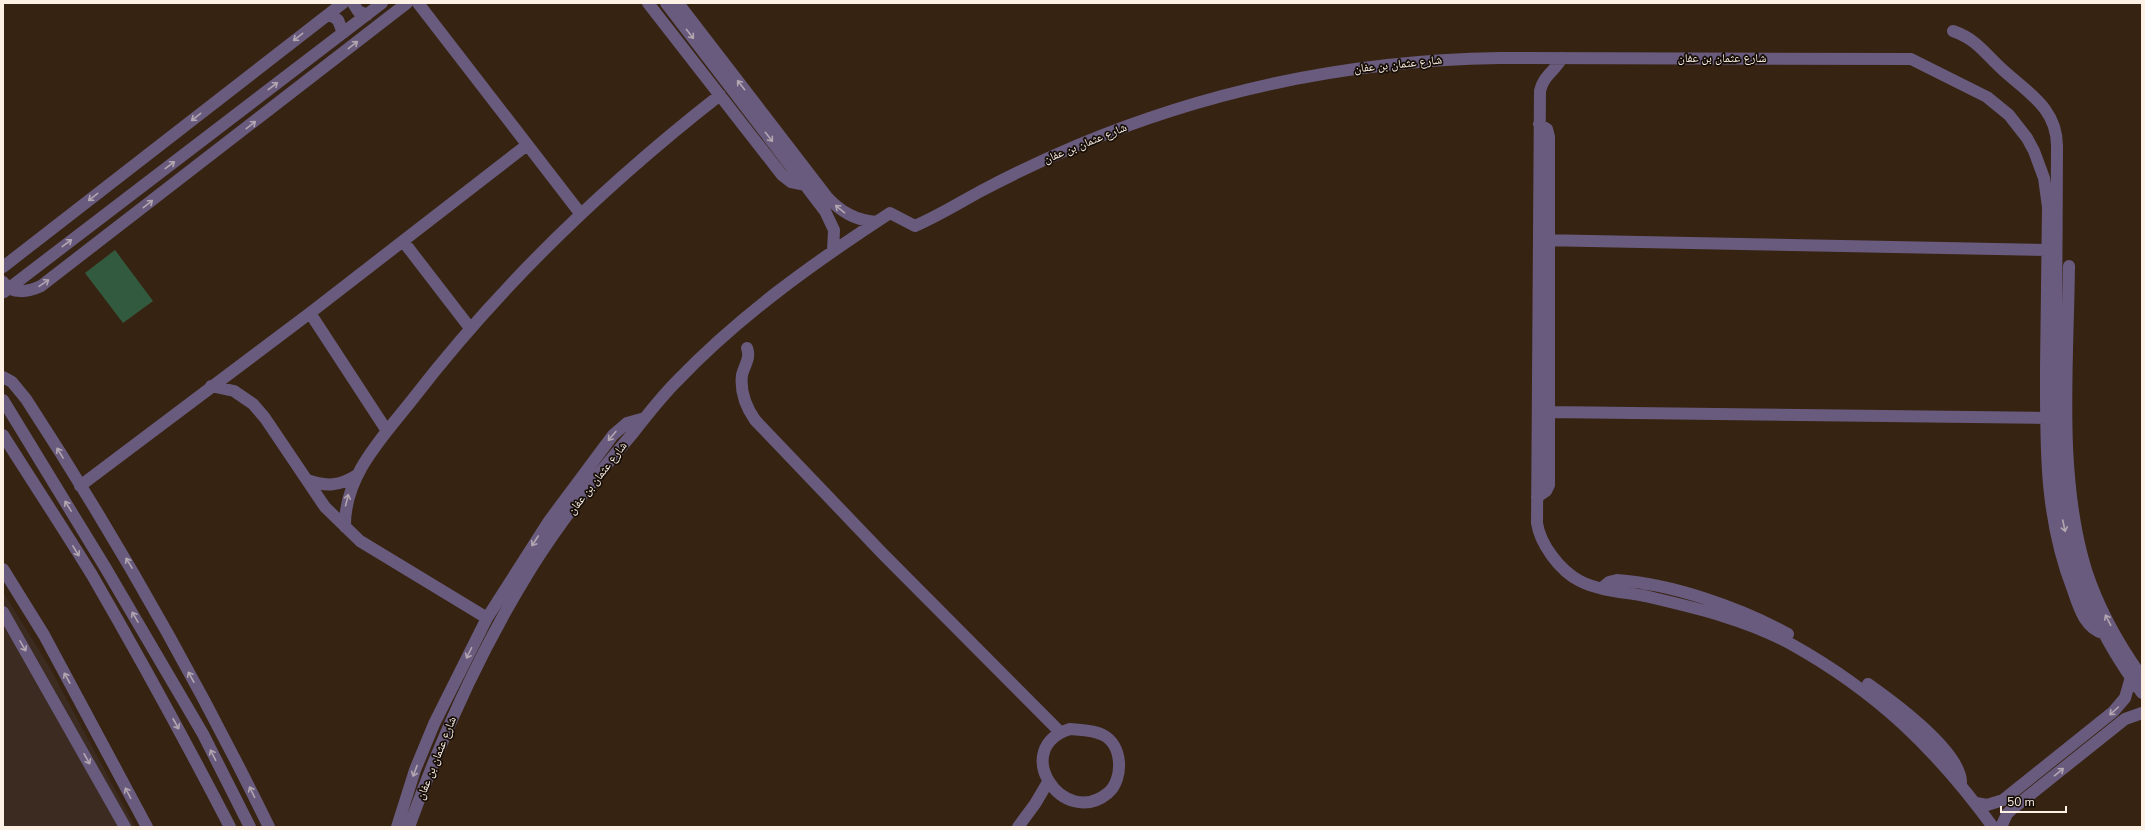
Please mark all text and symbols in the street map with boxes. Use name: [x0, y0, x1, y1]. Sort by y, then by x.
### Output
one-way arrow: [686, 28, 694, 39]
one-way arrow: [293, 33, 304, 42]
one-way arrow: [348, 41, 359, 49]
street label: شارع عثمان بن عفان: [1678, 50, 1766, 66]
street label: شارع عثمان بن عفان: [1353, 51, 1443, 77]
one-way arrow: [737, 80, 745, 91]
one-way arrow: [268, 82, 279, 90]
one-way arrow: [190, 113, 201, 121]
street label: شارع عثمان بن عفان: [1041, 119, 1129, 167]
one-way arrow: [245, 121, 256, 129]
one-way arrow: [765, 131, 773, 142]
one-way arrow: [164, 160, 175, 169]
one-way arrow: [88, 193, 99, 201]
one-way arrow: [142, 200, 153, 208]
one-way arrow: [834, 204, 845, 213]
one-way arrow: [61, 239, 72, 248]
one-way arrow: [39, 279, 50, 287]
one-way arrow: [608, 431, 617, 442]
street label: شارع عثمان بن عفان: [563, 438, 631, 518]
one-way arrow: [55, 447, 63, 459]
one-way arrow: [344, 493, 352, 506]
one-way arrow: [64, 501, 72, 512]
one-way arrow: [2061, 519, 2069, 532]
one-way arrow: [531, 535, 539, 547]
one-way arrow: [72, 545, 80, 556]
one-way arrow: [124, 557, 132, 569]
one-way arrow: [130, 612, 138, 624]
one-way arrow: [2104, 614, 2111, 626]
one-way arrow: [19, 640, 27, 652]
one-way arrow: [465, 647, 472, 659]
one-way arrow: [187, 671, 194, 683]
one-way arrow: [63, 672, 71, 684]
one-way arrow: [2109, 706, 2119, 716]
street label: شارع عثمان بن عفان: [412, 714, 460, 802]
one-way arrow: [173, 718, 180, 730]
one-way arrow: [209, 749, 216, 761]
one-way arrow: [83, 753, 91, 765]
one-way arrow: [411, 765, 419, 777]
one-way arrow: [2053, 768, 2064, 776]
one-way arrow: [248, 786, 255, 798]
one-way arrow: [124, 787, 132, 799]
scale bar: [2001, 788, 2066, 814]
text: 50 m: [2007, 794, 2035, 810]

